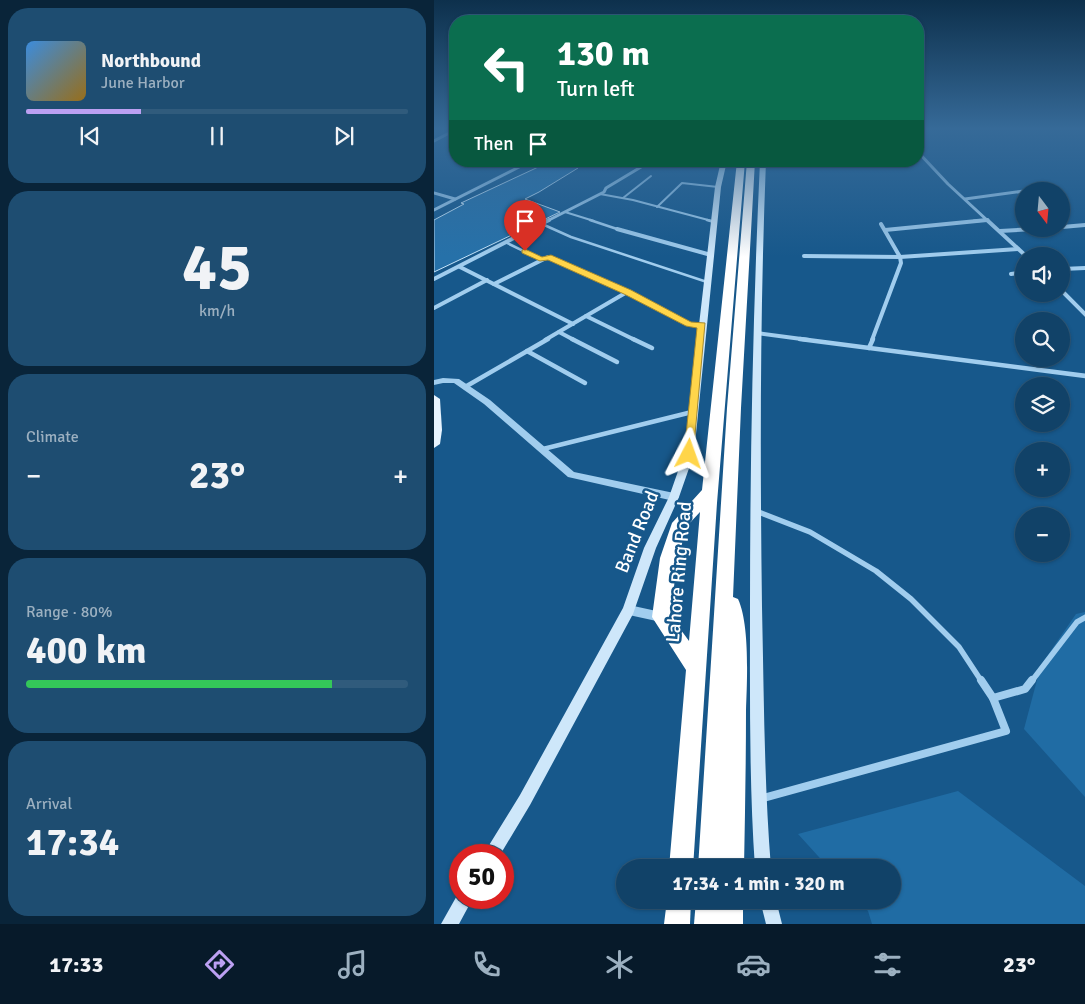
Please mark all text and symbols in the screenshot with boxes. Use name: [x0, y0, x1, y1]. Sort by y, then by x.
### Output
text: 130 m: [557, 32, 650, 75]
icon: left: [474, 35, 539, 100]
text: Northbound: [101, 49, 201, 73]
text: June Harbor: [101, 73, 185, 93]
text: Turn left: [557, 75, 635, 102]
icon: previous: [76, 122, 104, 150]
icon: pause: [203, 122, 231, 150]
icon: next: [330, 122, 358, 150]
icon: arrive: [524, 130, 552, 158]
text: Then: [474, 132, 514, 156]
north arrow: [1015, 182, 1070, 238]
map controls: [1015, 182, 1070, 562]
pin: [504, 200, 546, 251]
icon: arrive: [511, 207, 539, 235]
text: 45: [182, 228, 252, 308]
button: sound: [1015, 247, 1070, 302]
text: km/h: [199, 301, 235, 321]
button: search: [1015, 312, 1070, 367]
button: layers: [1015, 377, 1070, 432]
text: Climate: [26, 427, 79, 447]
position arrow: [662, 427, 714, 479]
button: +: [1015, 442, 1070, 497]
text: 23°: [189, 452, 245, 499]
text: −: [26, 459, 41, 493]
text: +: [393, 459, 408, 493]
street label: Band Road: [610, 487, 664, 577]
street label: Lahore Ring Road: [661, 500, 697, 644]
button: −: [1015, 507, 1070, 562]
text: Range · 80%: [26, 602, 112, 622]
text: 400 km: [26, 627, 147, 674]
text: Arrival: [26, 794, 72, 814]
text: 17:34: [26, 819, 119, 866]
speed limit sign: 50: [449, 844, 514, 909]
text: 17:34 · 1 min · 320 m: [672, 872, 845, 896]
icon: directions: [202, 947, 237, 982]
icon: music: [335, 947, 370, 982]
icon: phone: [469, 947, 504, 982]
icon: climate: [602, 947, 637, 982]
icon: car: [736, 947, 771, 982]
icon: filters: [870, 947, 905, 982]
text: 17:33: [49, 951, 103, 978]
text: 23°: [1003, 951, 1036, 978]

